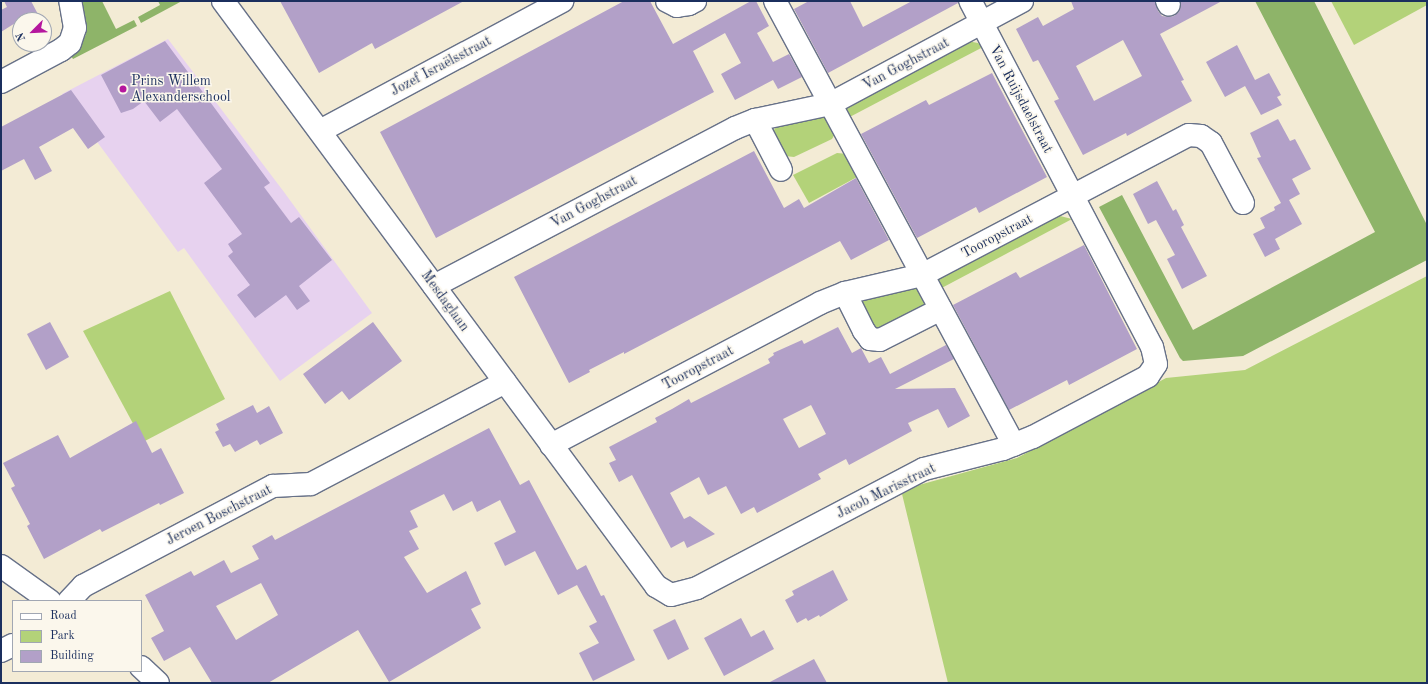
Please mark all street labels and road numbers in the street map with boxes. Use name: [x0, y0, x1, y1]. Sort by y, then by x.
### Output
street label: Jozef Israëlsstraat: [388, 32, 494, 100]
street label: Van Goghstraat: [860, 34, 952, 94]
street label: Van Ruijsdaelstraat: [985, 42, 1057, 156]
street label: Van Goghstraat: [548, 172, 640, 232]
street label: Tooropstraat: [958, 210, 1036, 262]
street label: Mesdaglaan: [417, 267, 473, 335]
street label: Tooropstraat: [659, 342, 737, 394]
street label: Jacob Marisstraat: [834, 460, 938, 522]
street label: Jeroen Boschstraat: [163, 481, 275, 549]

